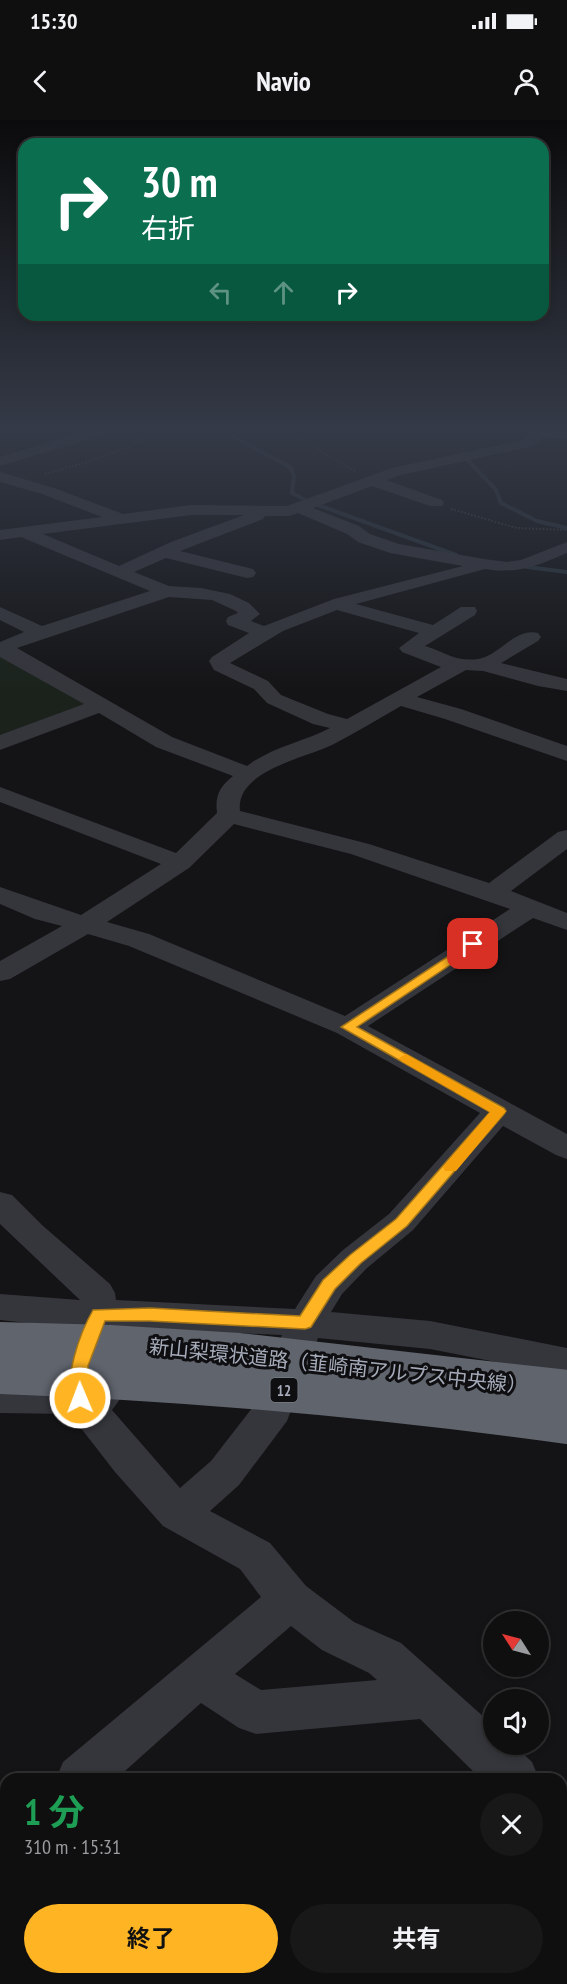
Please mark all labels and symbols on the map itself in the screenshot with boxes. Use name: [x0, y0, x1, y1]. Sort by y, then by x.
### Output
pin: [447, 918, 498, 969]
street label: 新山梨環状道路（韮崎南アルプス中央線）: [148, 1333, 528, 1399]
position arrow: [48, 1366, 112, 1430]
road number: 12: [270, 1378, 298, 1402]
north arrow: [483, 1611, 549, 1677]

